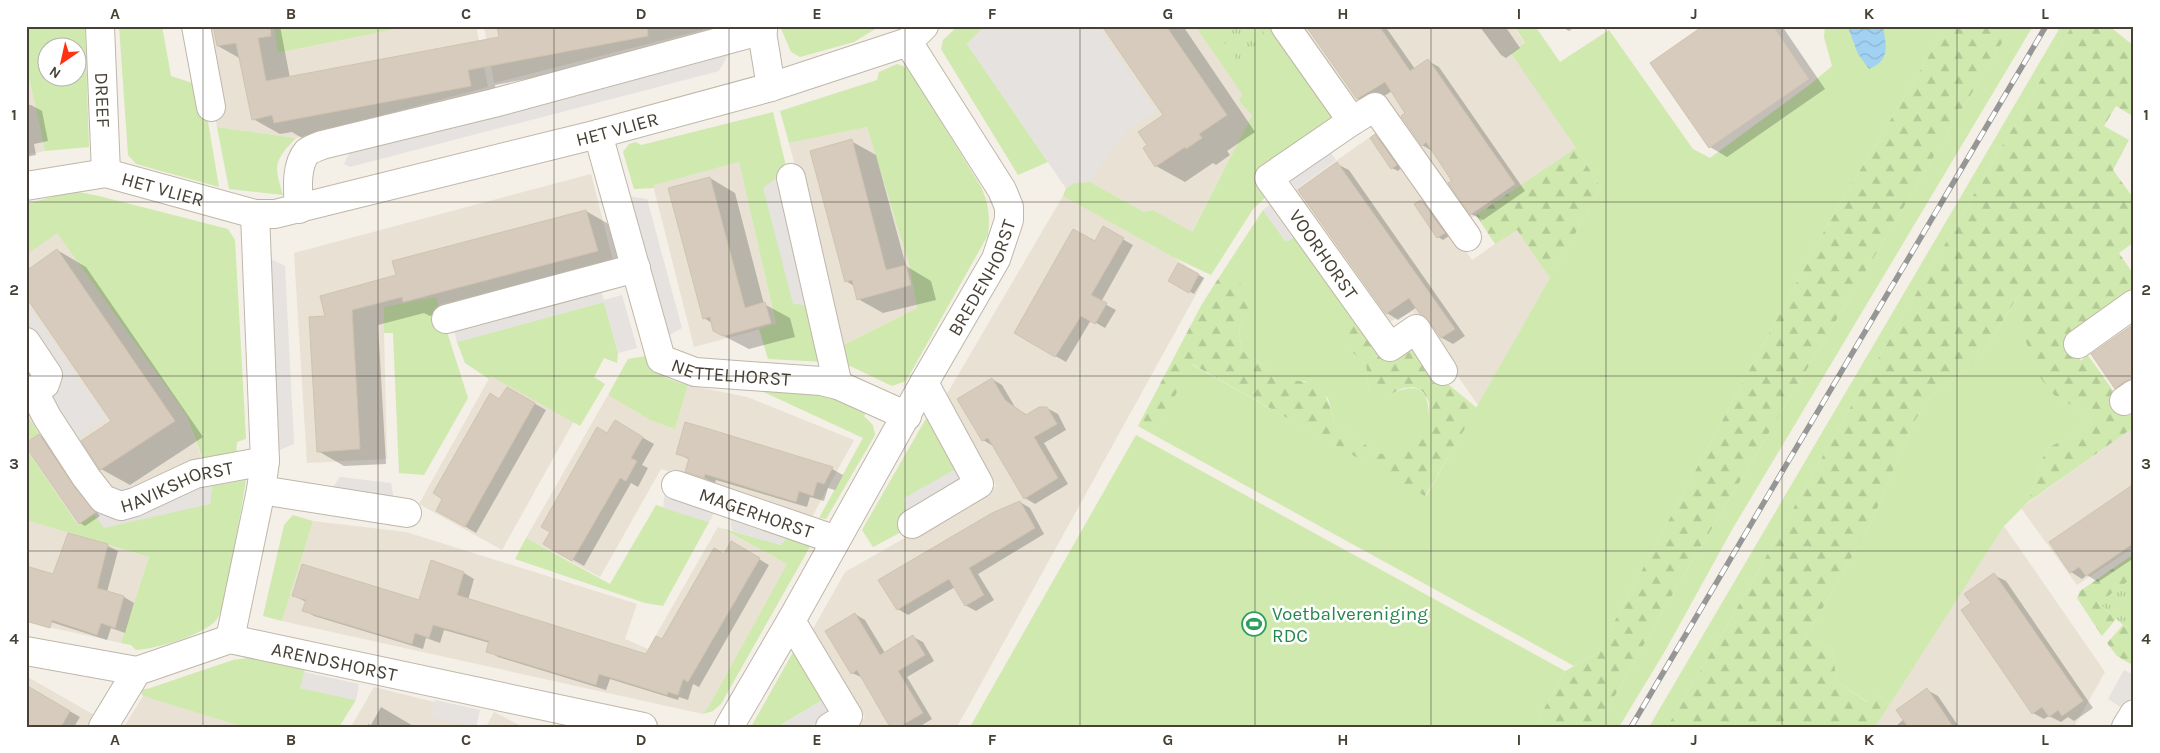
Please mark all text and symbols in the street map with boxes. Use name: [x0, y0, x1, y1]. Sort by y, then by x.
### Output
text: A: [110, 4, 120, 23]
text: B: [286, 4, 296, 23]
text: C: [461, 4, 471, 23]
text: D: [636, 4, 647, 23]
text: E: [812, 4, 822, 23]
text: F: [988, 4, 997, 23]
text: G: [1163, 4, 1173, 23]
text: H: [1337, 4, 1349, 23]
text: I: [1517, 4, 1521, 23]
text: J: [1690, 4, 1698, 23]
text: K: [1864, 4, 1875, 23]
text: L: [2041, 4, 2049, 23]
north arrow: [38, 38, 88, 88]
text: N: [46, 63, 64, 82]
street label: DREEF: [90, 72, 114, 128]
text: 1: [11, 105, 17, 124]
text: 1: [2143, 105, 2149, 124]
street label: HET VLIER: [574, 108, 661, 151]
street label: HET VLIER: [119, 168, 206, 211]
street label: VOORHORST: [1284, 206, 1362, 304]
street label: BREDENHORST: [944, 216, 1021, 340]
text: 2: [9, 280, 19, 299]
text: 2: [2141, 280, 2151, 299]
street label: NETTELHORST: [668, 354, 792, 391]
text: 3: [9, 454, 19, 473]
text: 3: [2141, 454, 2151, 473]
street label: HAVIKSHORST: [118, 457, 235, 518]
street label: MAGERHORST: [696, 484, 816, 544]
place label: Voetbalvereniging RDC: [1272, 603, 1428, 647]
sports icon: Voetbalvereniging RDC: [1241, 611, 1267, 637]
text: 4: [9, 629, 19, 648]
text: 4: [2141, 629, 2151, 648]
street label: ARENDSHORST: [269, 638, 400, 686]
text: A: [110, 730, 120, 749]
text: B: [286, 730, 296, 749]
text: C: [461, 730, 471, 749]
text: D: [636, 730, 647, 749]
text: E: [812, 730, 822, 749]
text: F: [988, 730, 997, 749]
text: G: [1163, 730, 1173, 749]
text: H: [1337, 730, 1349, 749]
text: I: [1517, 730, 1521, 749]
text: J: [1690, 730, 1698, 749]
text: K: [1864, 730, 1875, 749]
text: L: [2041, 730, 2049, 749]

